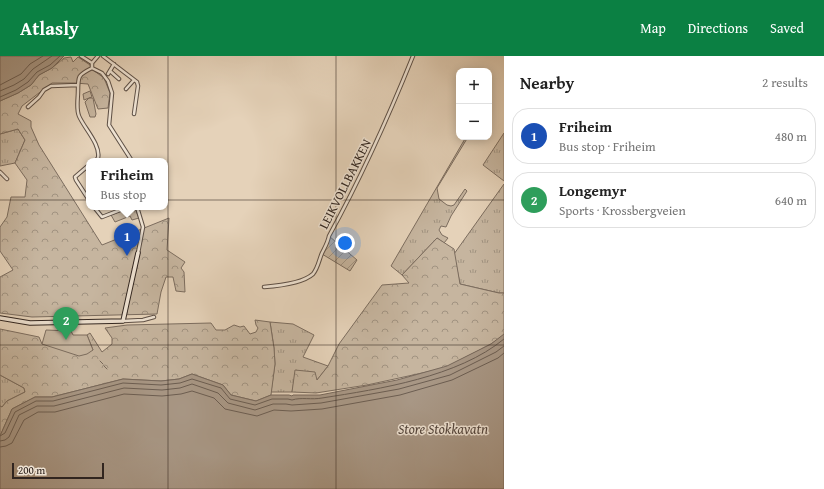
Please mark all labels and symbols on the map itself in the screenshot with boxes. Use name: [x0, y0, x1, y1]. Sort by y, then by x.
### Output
street label: LEIKVOLLBAKKEN: [314, 135, 376, 232]
pin: 1: [114, 223, 140, 256]
your location: [335, 233, 355, 253]
pin: 2: [53, 307, 79, 340]
water label: Store Stokkavatn: [398, 419, 488, 439]
scale bar: [12, 461, 104, 480]

